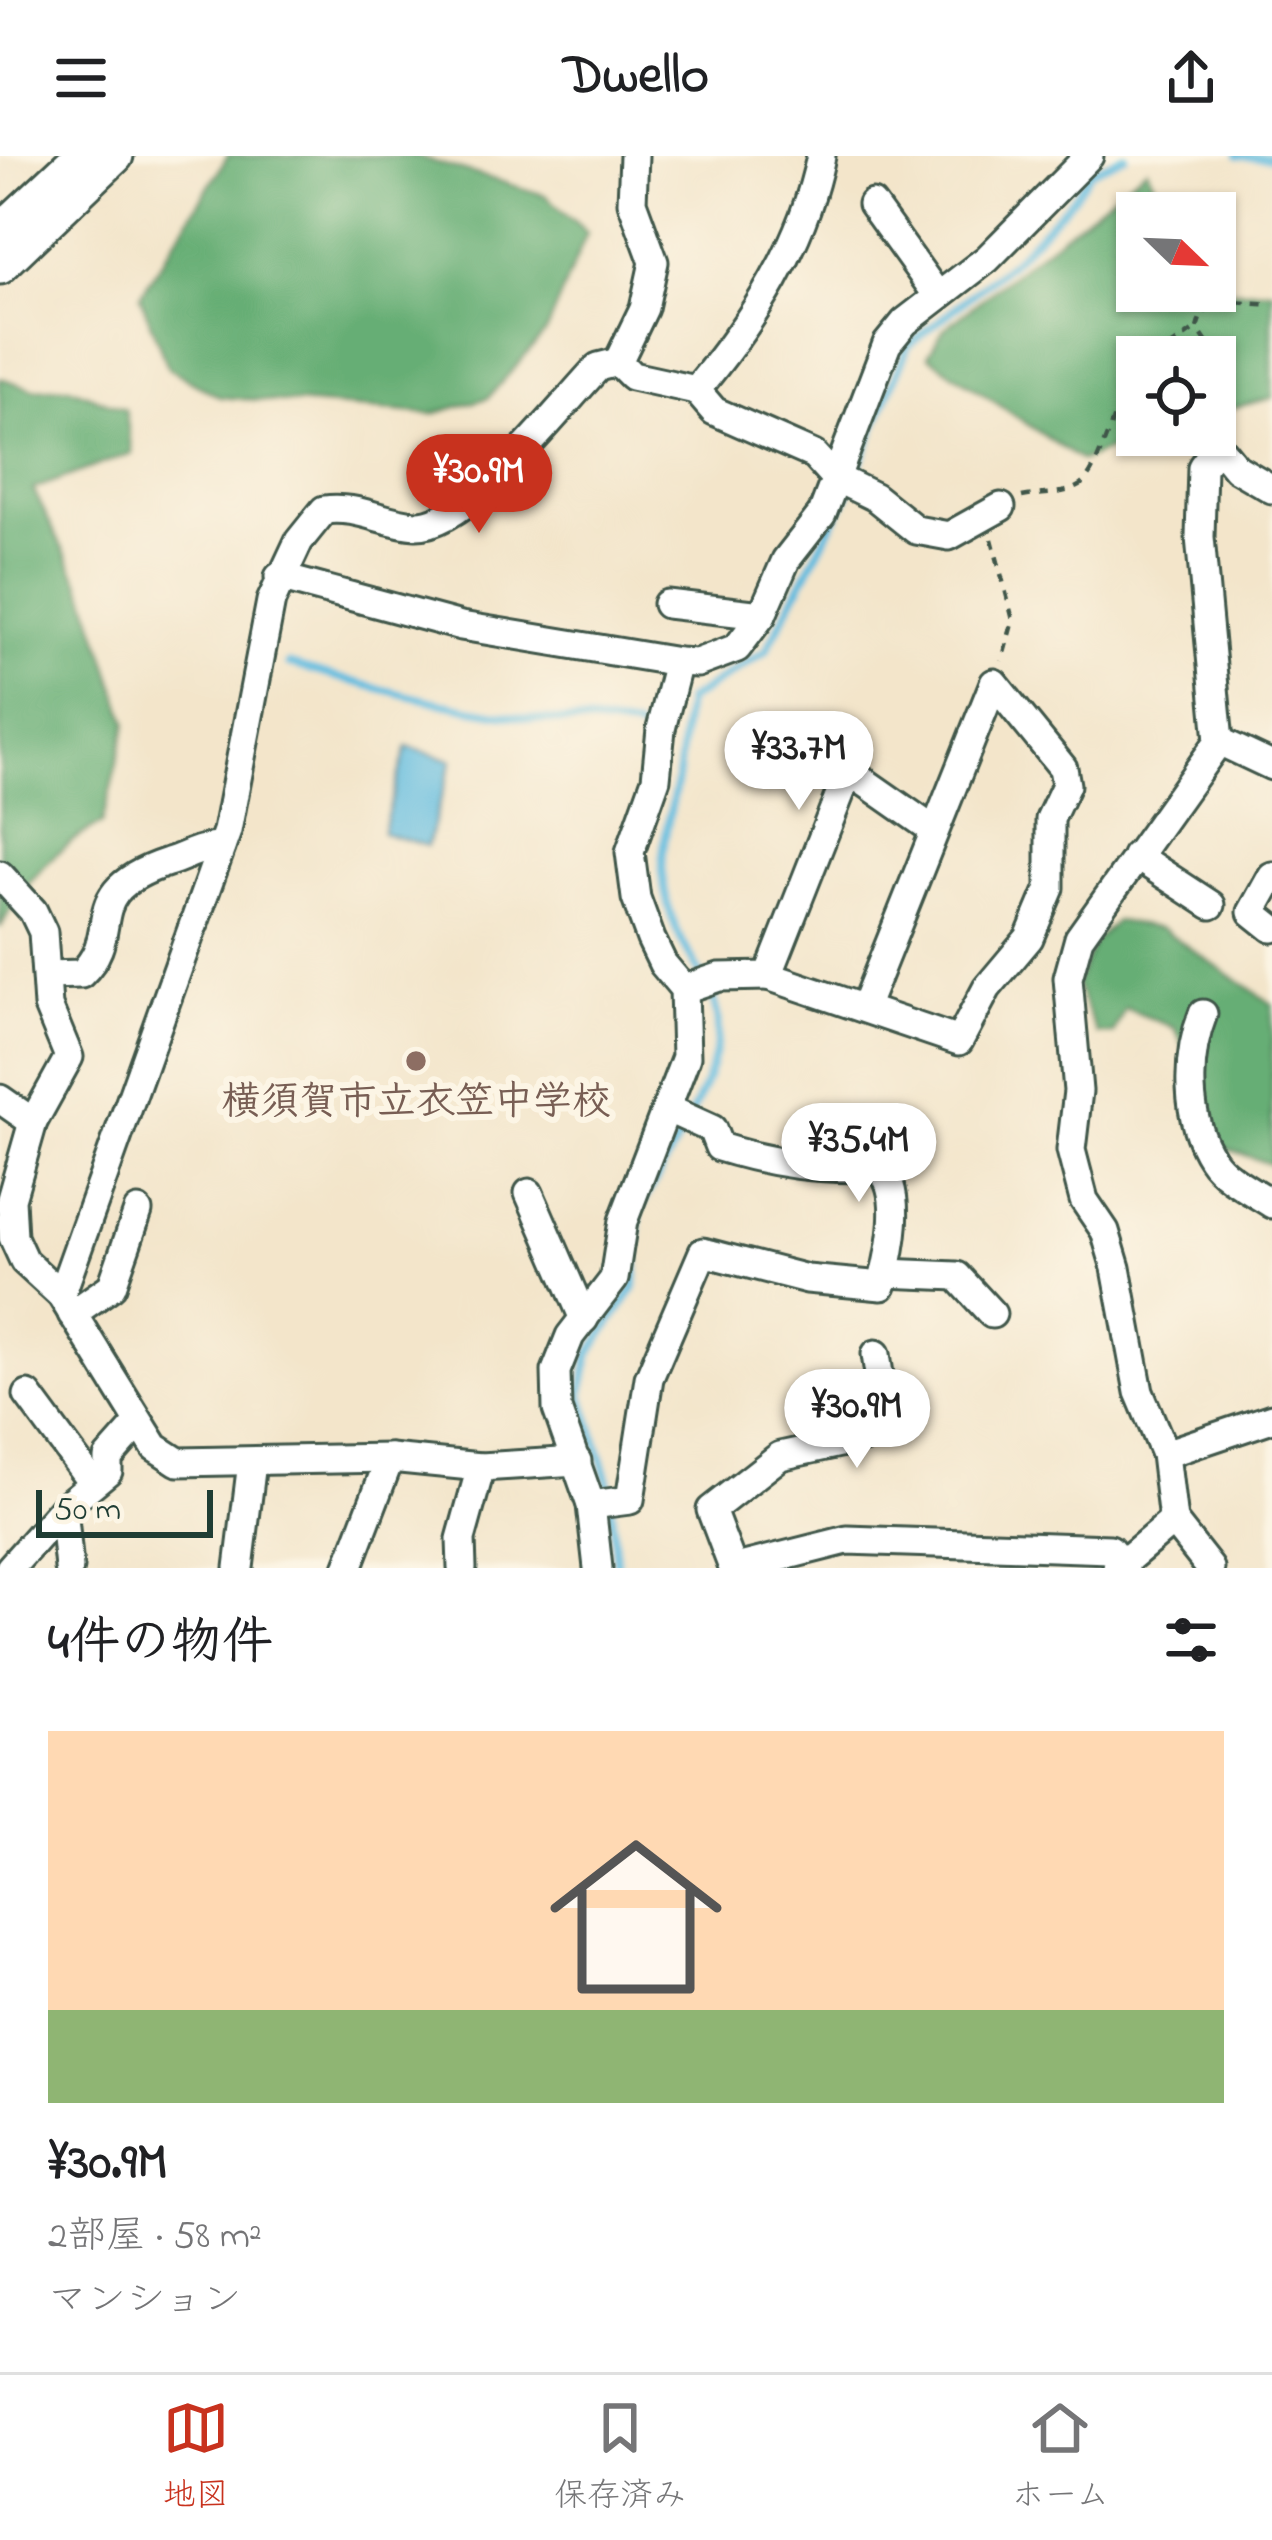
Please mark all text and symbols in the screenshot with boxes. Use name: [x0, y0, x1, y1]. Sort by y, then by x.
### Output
text: Dwello: [563, 39, 709, 117]
icon: menu: [48, 45, 114, 111]
icon: share: [1158, 45, 1224, 111]
north arrow: [1116, 192, 1236, 312]
map controls: [1116, 192, 1236, 456]
button: locate: [1116, 336, 1236, 456]
pin: ¥30.9M: [381, 434, 577, 536]
text: ¥30.9M: [433, 444, 525, 501]
pin: ¥33.7M: [701, 711, 897, 813]
text: ¥33.7M: [751, 721, 847, 778]
marker: 横須賀市立衣笠中学校: [403, 1048, 429, 1074]
place label: 横須賀市立衣笠中学校: [221, 1075, 611, 1132]
pin: ¥35.4M: [761, 1103, 957, 1205]
text: ¥35.4M: [808, 1113, 910, 1170]
pin: ¥30.9M: [759, 1369, 955, 1471]
text: ¥30.9M: [811, 1379, 903, 1436]
scale bar: [36, 1484, 213, 1537]
text: 50 m: [54, 1487, 121, 1535]
text: 4件の物件: [48, 1607, 273, 1682]
icon: filters: [1158, 1607, 1224, 1673]
icon: home: [528, 1809, 744, 2025]
text: ¥30.9M: [48, 2127, 168, 2202]
text: 2部屋 · 58 m²: [48, 2209, 262, 2266]
text: マンション: [48, 2273, 241, 2330]
tab: 地図: [163, 2395, 229, 2521]
tab: 保存済み: [554, 2395, 686, 2521]
tab: ホーム: [1012, 2395, 1109, 2521]

